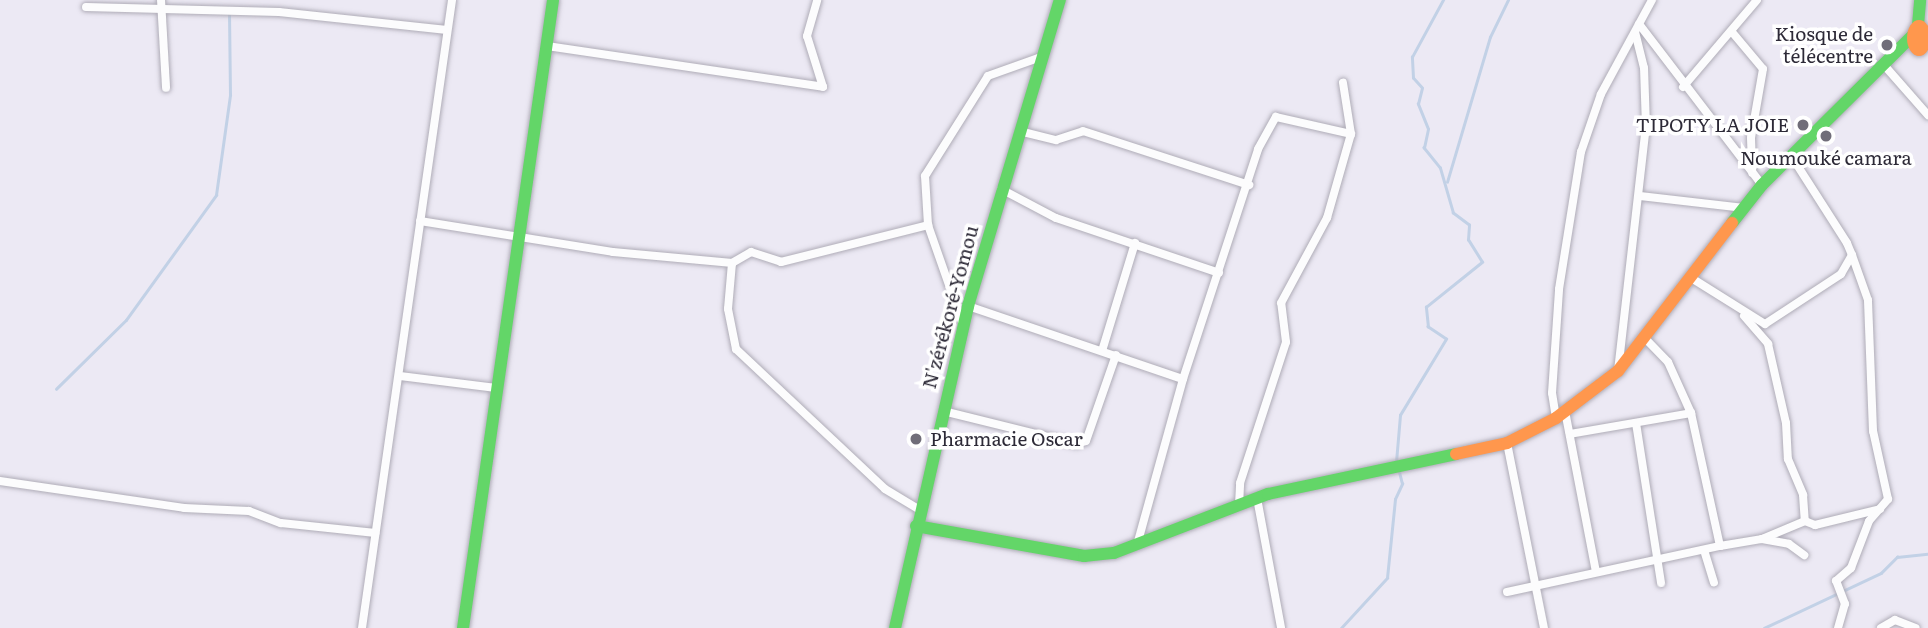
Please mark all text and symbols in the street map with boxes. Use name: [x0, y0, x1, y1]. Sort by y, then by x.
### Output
place label: Kiosque de télécentre: [1775, 23, 1873, 67]
marker: Kiosque de télécentre: [1879, 37, 1895, 53]
place label: TIPOTY LA JOIE: [1636, 114, 1789, 136]
marker: TIPOTY LA JOIE: [1795, 117, 1811, 133]
marker: Noumouké camara: [1818, 128, 1834, 144]
place label: Noumouké camara: [1740, 147, 1912, 169]
street label: N'zérékoré-Yomou: [917, 223, 983, 391]
place label: Pharmacie Oscar: [930, 428, 1083, 450]
marker: Pharmacie Oscar: [908, 431, 924, 447]

